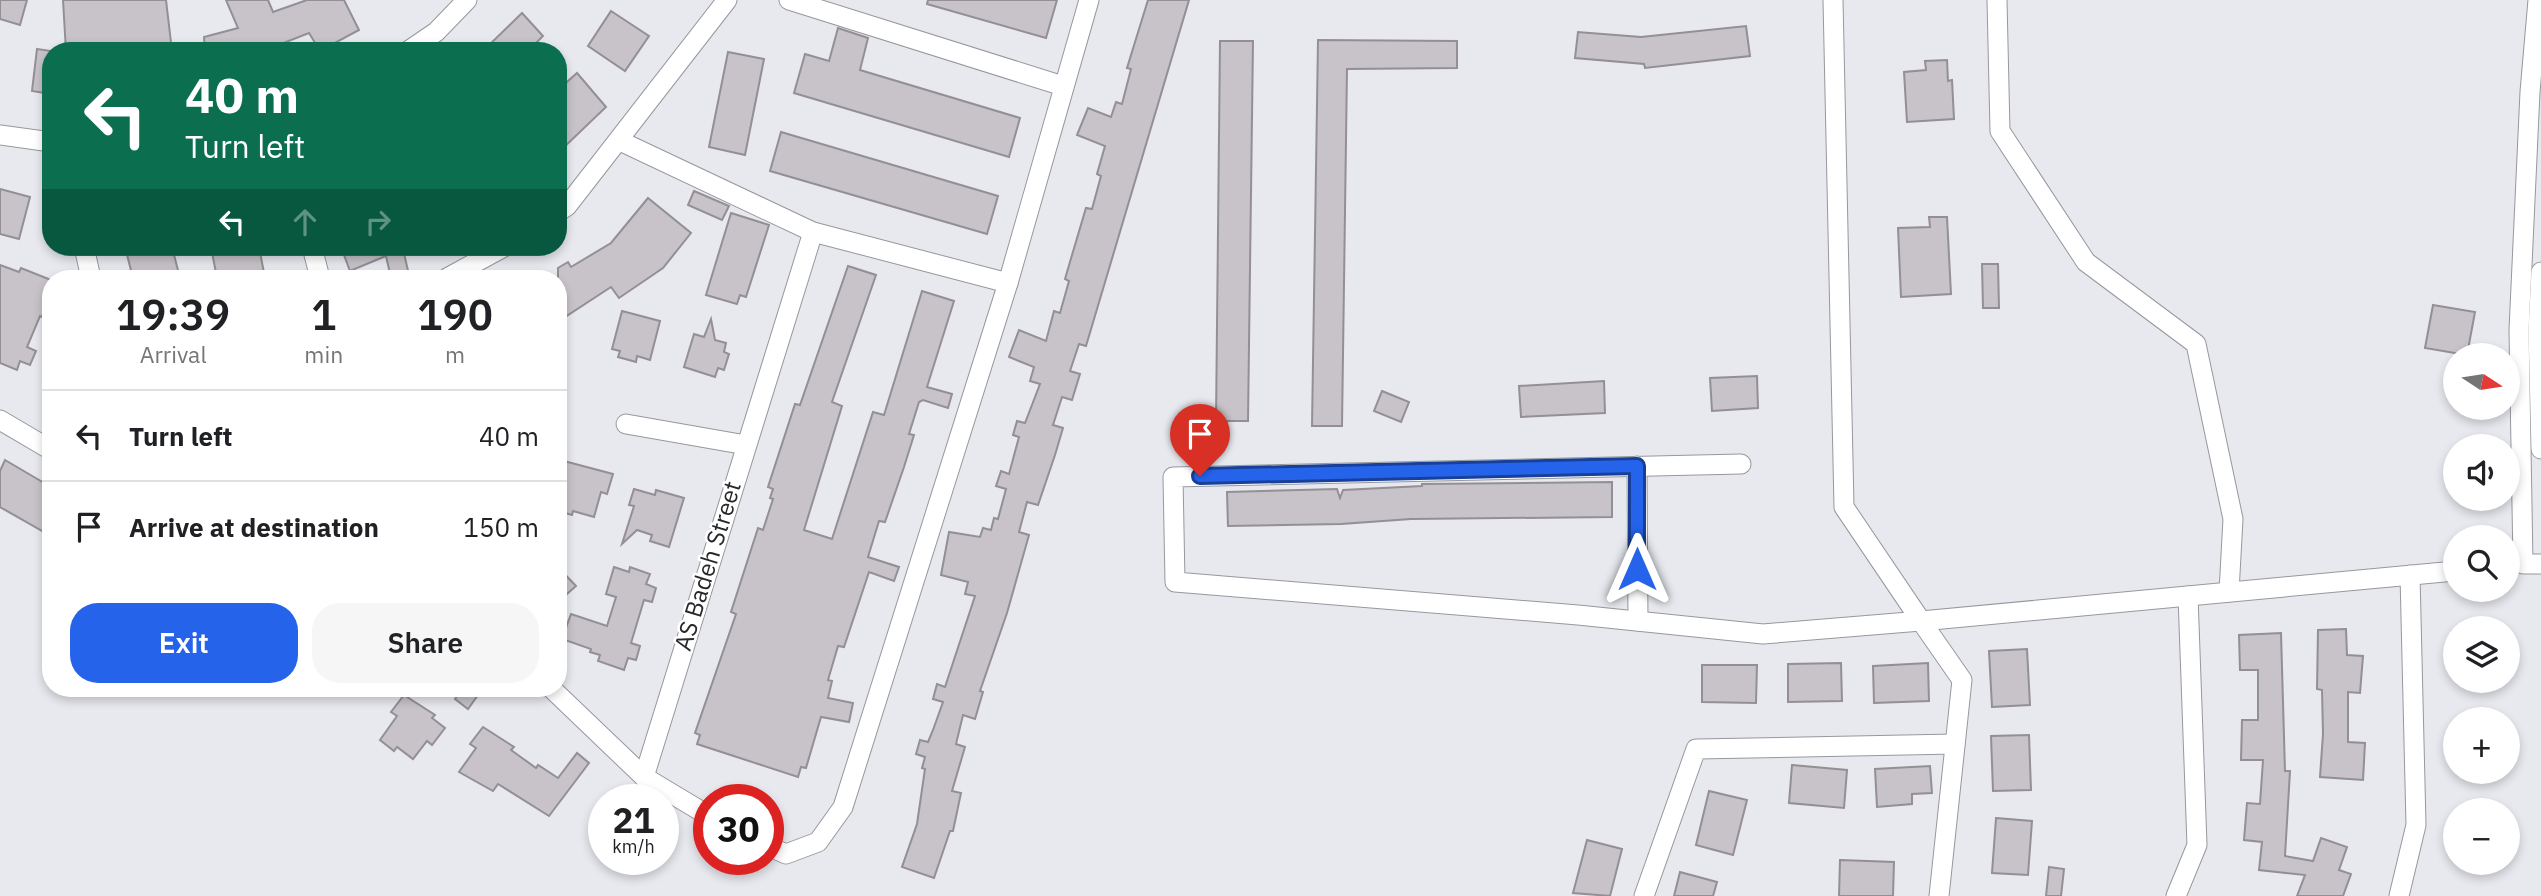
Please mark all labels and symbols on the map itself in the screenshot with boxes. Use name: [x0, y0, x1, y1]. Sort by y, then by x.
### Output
north arrow: [2443, 343, 2520, 420]
pin: [1170, 404, 1230, 476]
street label: AS Badeh Street: [666, 477, 748, 654]
position arrow: [1600, 532, 1674, 606]
speed limit sign: 30: [693, 784, 784, 875]

